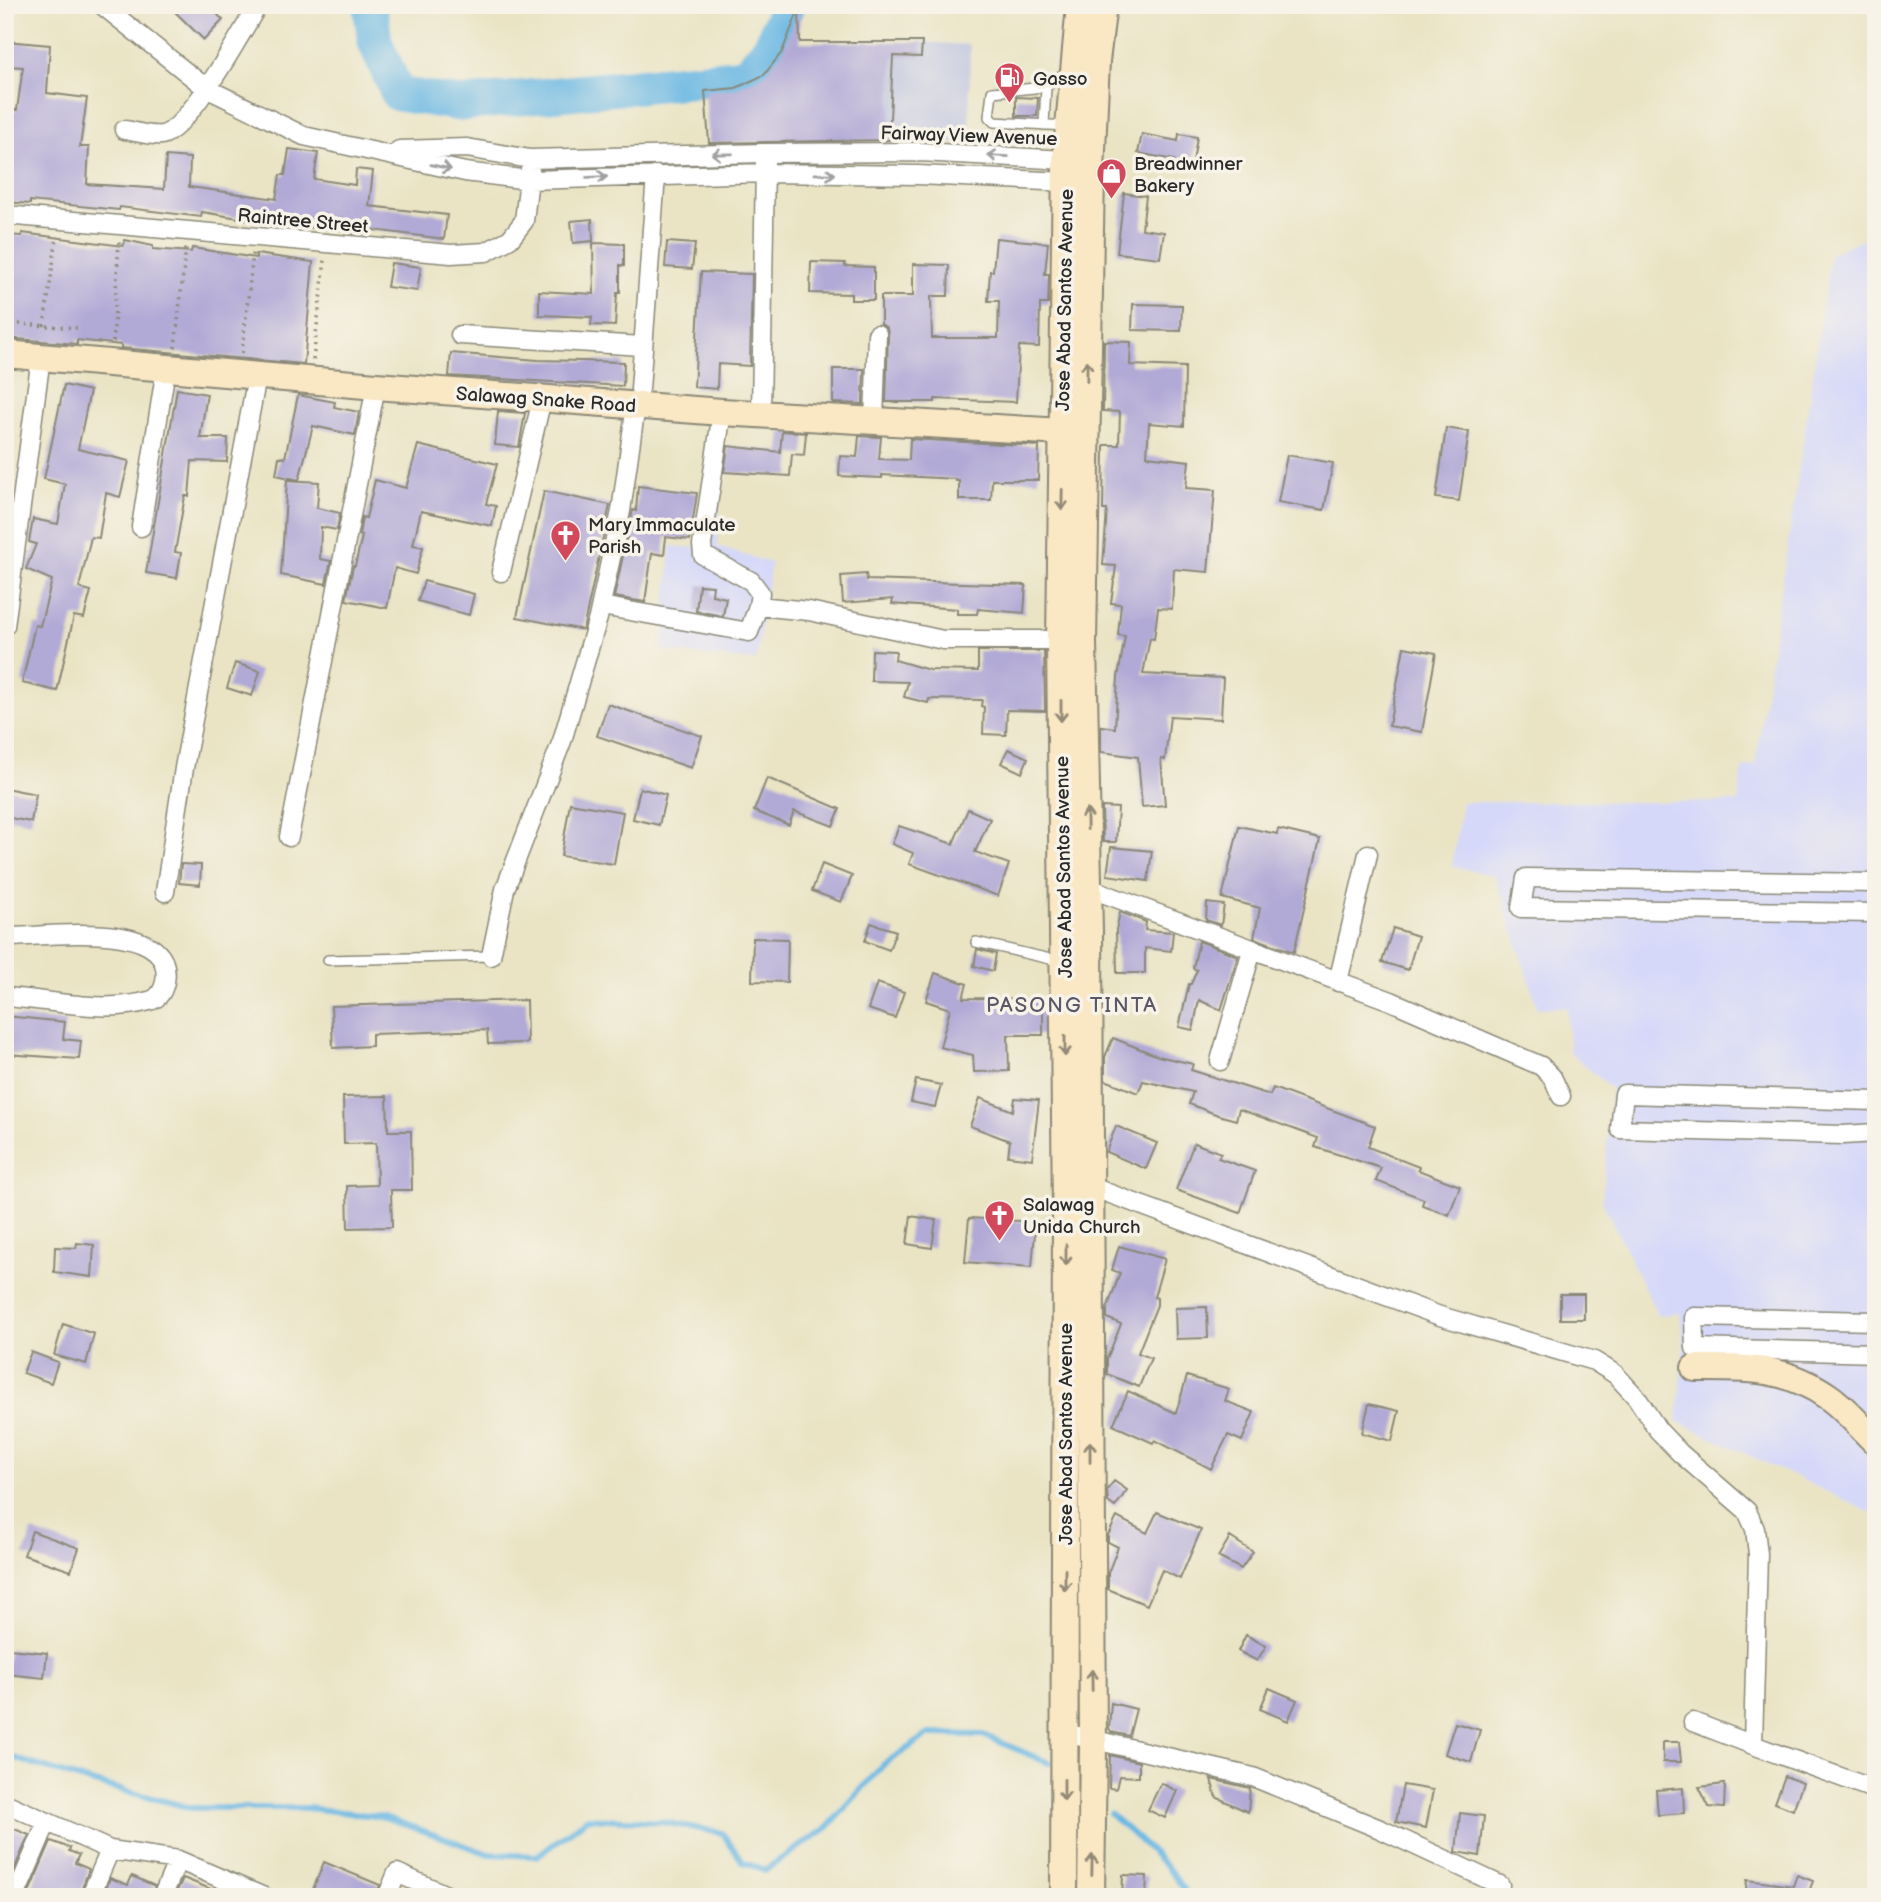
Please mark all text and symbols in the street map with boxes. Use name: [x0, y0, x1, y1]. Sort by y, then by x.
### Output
fuel station icon: Gasso: [993, 61, 1027, 105]
place label: Gasso: [1033, 68, 1088, 91]
street label: Fairway View Avenue: [880, 122, 1058, 151]
one-way arrow: [710, 147, 733, 161]
one-way arrow: [987, 150, 1010, 163]
place label: Breadwinner Bakery: [1134, 153, 1244, 198]
shop icon: Breadwinner Bakery: [1094, 157, 1128, 201]
one-way arrow: [429, 160, 452, 174]
one-way arrow: [813, 167, 836, 181]
one-way arrow: [586, 171, 609, 184]
street label: Jose Abad Santos Avenue: [1052, 189, 1079, 411]
street label: Raintree Street: [237, 204, 369, 239]
one-way arrow: [1081, 360, 1094, 383]
street label: Salawag Snake Road: [455, 383, 637, 418]
one-way arrow: [1055, 489, 1069, 512]
place label: Mary Immaculate Parish: [588, 514, 736, 559]
church icon: Mary Immaculate Parish: [548, 518, 582, 562]
one-way arrow: [1054, 699, 1068, 722]
street label: Jose Abad Santos Avenue: [1051, 756, 1078, 978]
one-way arrow: [1080, 808, 1094, 831]
district label: PASONG TINTA: [986, 993, 1158, 1018]
one-way arrow: [1058, 1034, 1072, 1057]
place label: Salawag Unida Church: [1023, 1194, 1140, 1239]
church icon: Salawag Unida Church: [983, 1198, 1017, 1242]
one-way arrow: [1059, 1243, 1073, 1266]
street label: Jose Abad Santos Avenue: [1055, 1323, 1078, 1545]
one-way arrow: [1083, 1441, 1097, 1464]
one-way arrow: [1058, 1568, 1072, 1591]
one-way arrow: [1085, 1668, 1099, 1691]
one-way arrow: [1057, 1778, 1071, 1801]
one-way arrow: [1085, 1853, 1098, 1876]

